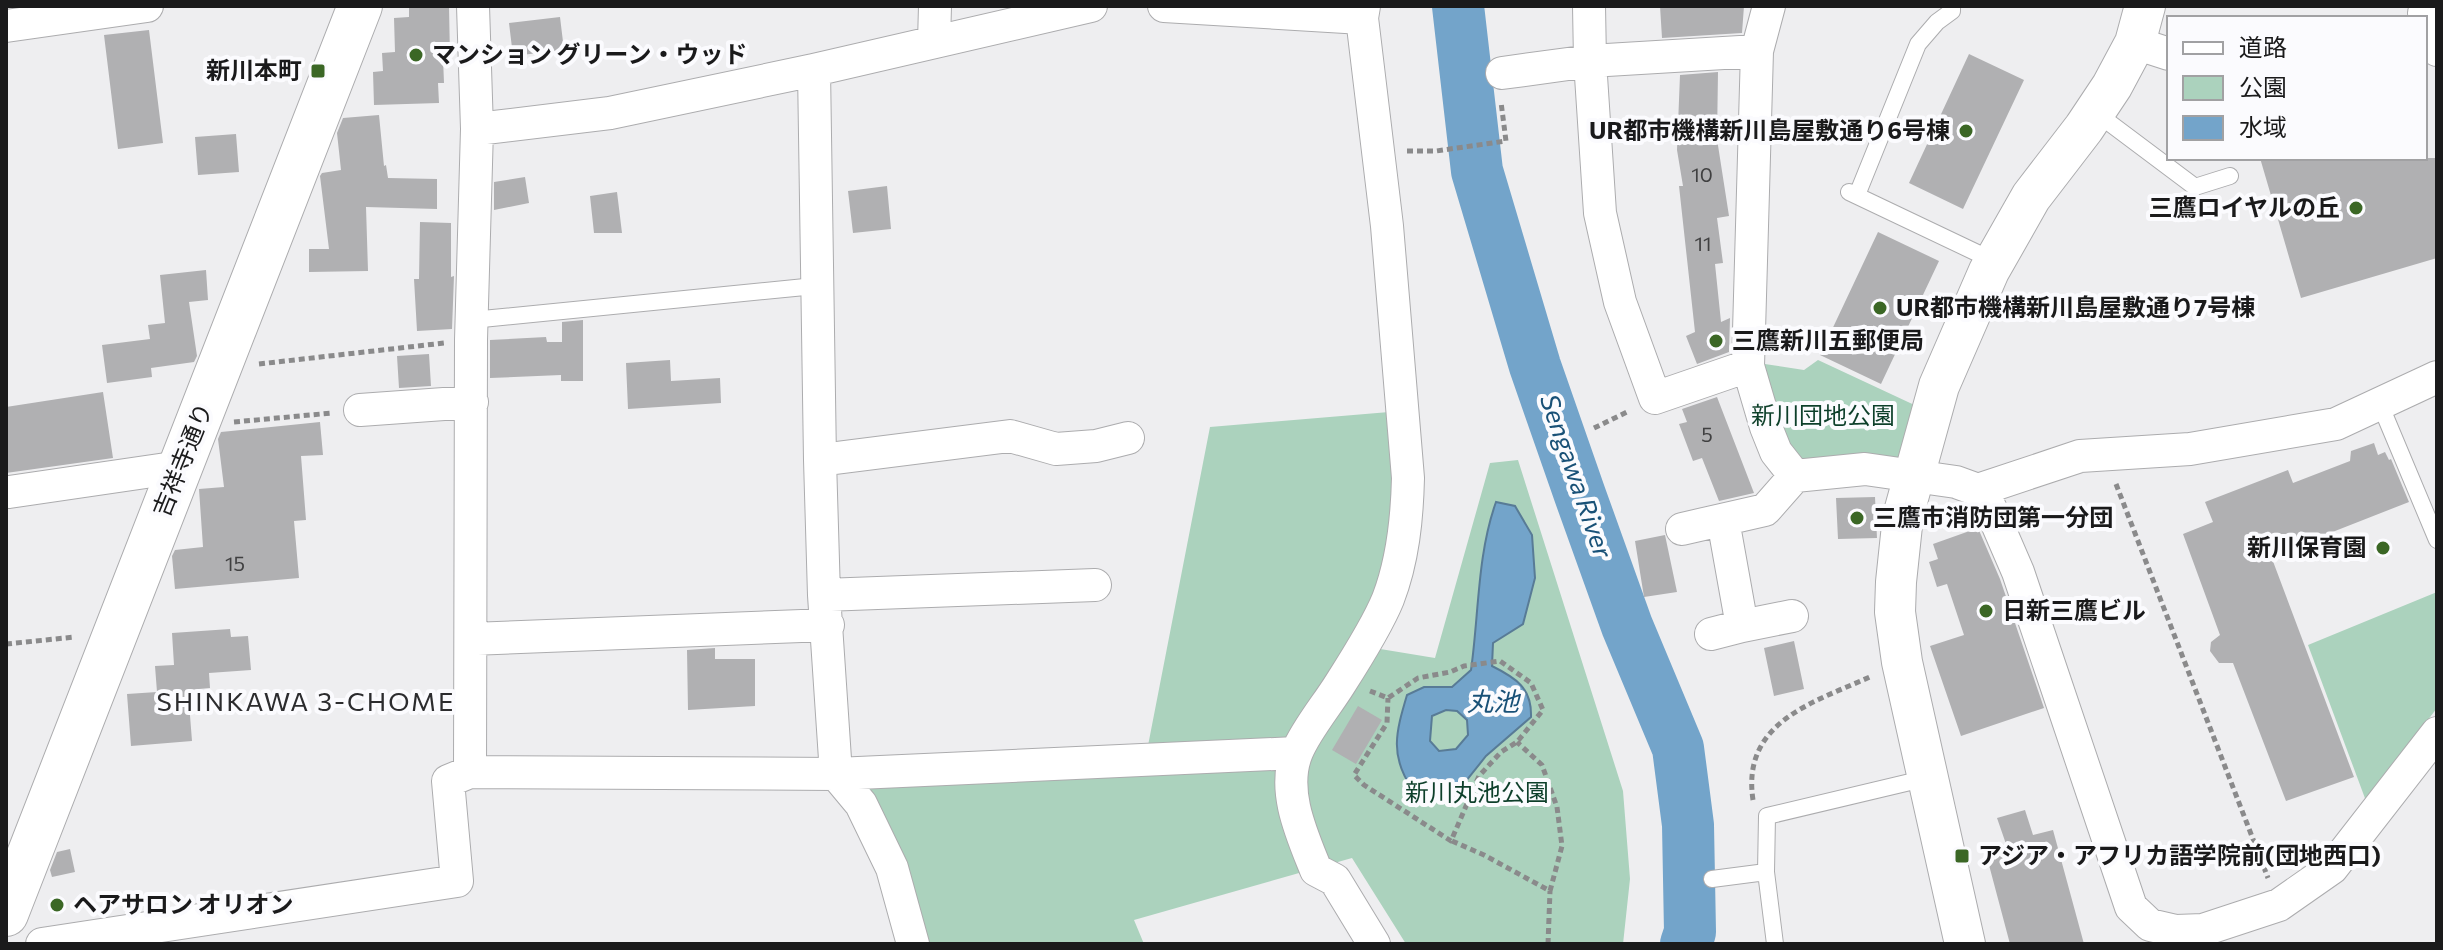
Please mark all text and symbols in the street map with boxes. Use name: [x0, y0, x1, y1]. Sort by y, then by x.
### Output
legend: [2167, 16, 2427, 160]
text: 道路: [2239, 32, 2287, 61]
place label: マンション グリーン・ウッド: [432, 39, 747, 68]
marker: マンション グリーン・ウッド: [407, 46, 425, 64]
place label: 新川本町: [206, 55, 302, 84]
marker: 新川本町: [309, 62, 327, 80]
text: 公園: [2239, 72, 2287, 101]
text: 水域: [2239, 112, 2287, 141]
place label: UR都市機構新川島屋敷通り6号棟: [1589, 115, 1950, 144]
marker: UR都市機構新川島屋敷通り6号棟: [1957, 122, 1975, 140]
house number: 10: [1691, 162, 1713, 186]
place label: 三鷹ロイヤルの丘: [2149, 192, 2340, 221]
marker: 三鷹ロイヤルの丘: [2347, 199, 2365, 217]
house number: 11: [1694, 231, 1712, 255]
place label: UR都市機構新川島屋敷通り7号棟: [1896, 292, 2255, 321]
marker: UR都市機構新川島屋敷通り7号棟: [1871, 299, 1889, 317]
place label: 三鷹新川五郵便局: [1732, 325, 1924, 354]
marker: 三鷹新川五郵便局: [1707, 332, 1725, 350]
water label: Sengawa River: [1535, 390, 1620, 563]
street label: 吉祥寺通り: [146, 398, 218, 521]
park label: 新川団地公園: [1751, 400, 1895, 429]
house number: 5: [1701, 422, 1713, 446]
place label: 三鷹市消防団第一分団: [1873, 502, 2113, 531]
marker: 三鷹市消防団第一分団: [1848, 509, 1866, 527]
place label: 新川保育園: [2247, 532, 2367, 561]
marker: 新川保育園: [2374, 539, 2392, 557]
house number: 15: [225, 551, 245, 575]
place label: 日新三鷹ビル: [2002, 595, 2146, 624]
marker: 日新三鷹ビル: [1977, 602, 1995, 620]
district label: SHINKAWA 3-CHOME: [157, 685, 455, 716]
water label: 丸池: [1467, 685, 1522, 716]
park label: 新川丸池公園: [1405, 777, 1549, 806]
place label: アジア・アフリカ語学院前(団地西口): [1978, 840, 2381, 869]
marker: アジア・アフリカ語学院前(団地西口): [1953, 847, 1971, 865]
place label: ヘアサロン オリオン: [73, 889, 294, 918]
marker: ヘアサロン オリオン: [48, 896, 66, 914]

